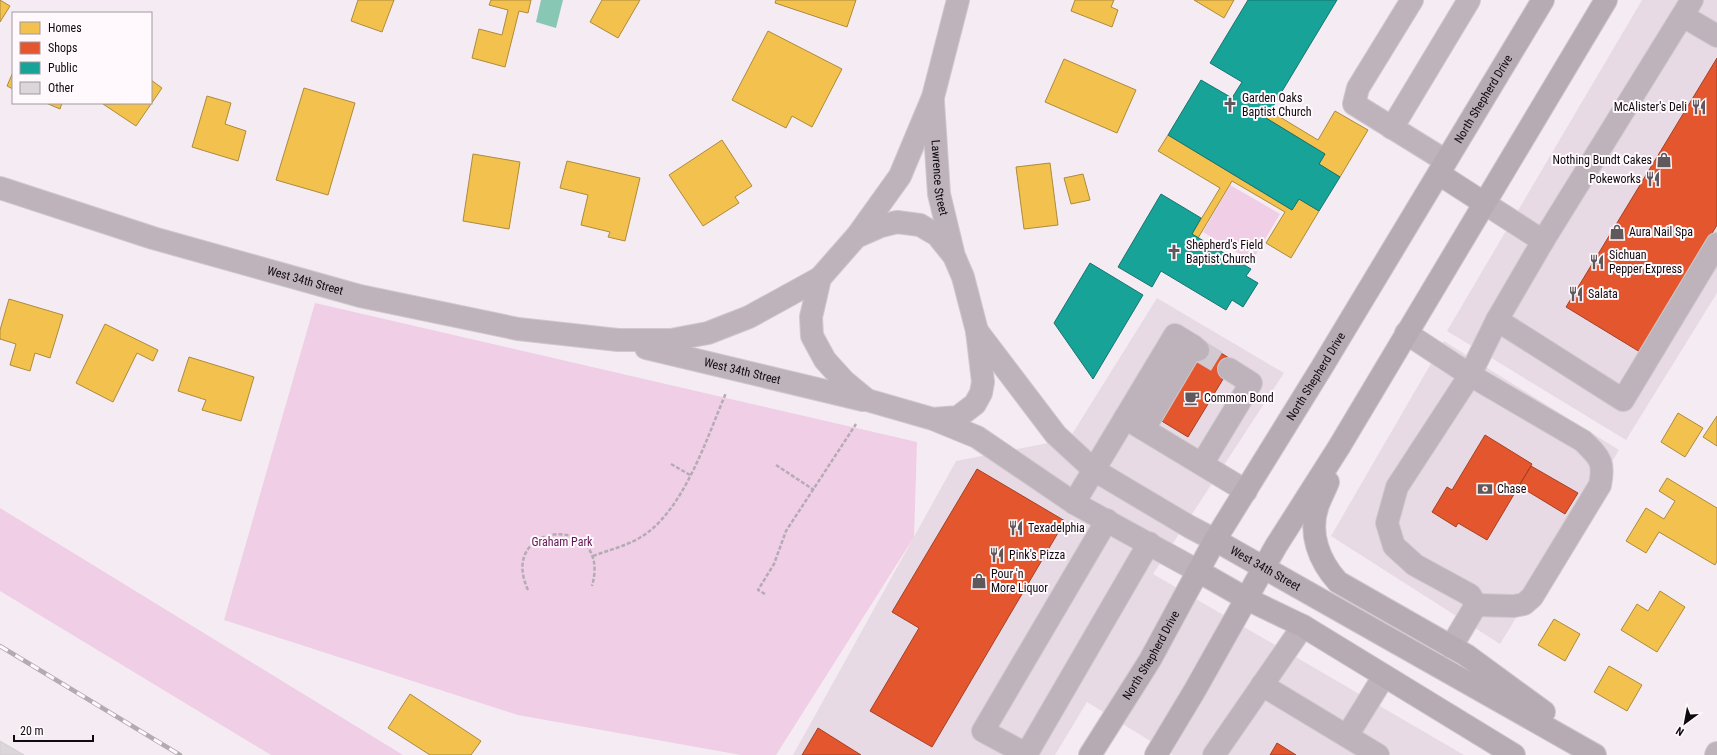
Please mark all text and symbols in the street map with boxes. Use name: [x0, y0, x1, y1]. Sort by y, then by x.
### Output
legend: [12, 12, 152, 104]
text: Homes: [48, 21, 82, 35]
text: Shops: [48, 41, 77, 55]
street label: North Shepherd Drive: [1451, 52, 1516, 146]
text: Public: [48, 61, 78, 75]
text: Other: [48, 81, 74, 95]
place label: Garden Oaks Baptist Church: [1242, 91, 1312, 119]
church icon: Garden Oaks Baptist Church: [1221, 96, 1239, 114]
restaurant icon: McAlister's Deli: [1690, 98, 1708, 116]
place label: McAlister's Deli: [1614, 100, 1687, 114]
street label: Lawrence Street: [928, 139, 951, 217]
shop icon: Nothing Bundt Cakes: [1655, 151, 1673, 169]
place label: Nothing Bundt Cakes: [1553, 153, 1652, 167]
restaurant icon: Pokeworks: [1644, 170, 1662, 188]
place label: Pokeworks: [1589, 172, 1641, 186]
shop icon: Aura Nail Spa: [1608, 223, 1626, 241]
place label: Aura Nail Spa: [1629, 225, 1693, 239]
place label: Shepherd's Field Baptist Church: [1186, 238, 1263, 266]
church icon: Shepherd's Field Baptist Church: [1165, 243, 1183, 261]
place label: Sichuan Pepper Express: [1609, 248, 1682, 276]
restaurant icon: Sichuan Pepper Express: [1588, 253, 1606, 271]
street label: West 34th Street: [265, 263, 345, 298]
restaurant icon: Salata: [1567, 285, 1585, 303]
place label: Salata: [1588, 287, 1618, 301]
street label: North Shepherd Drive: [1284, 330, 1348, 423]
street label: West 34th Street: [702, 355, 783, 387]
cafe icon: Common Bond: [1183, 389, 1201, 407]
place label: Common Bond: [1204, 391, 1274, 405]
bank icon: Chase: [1476, 480, 1494, 498]
place label: Chase: [1497, 482, 1527, 496]
restaurant icon: Texadelphia: [1007, 519, 1025, 537]
place label: Texadelphia: [1028, 521, 1085, 535]
park label: Graham Park: [532, 535, 593, 549]
street label: West 34th Street: [1228, 543, 1303, 594]
restaurant icon: Pink's Pizza: [988, 546, 1006, 564]
place label: Pink's Pizza: [1009, 548, 1065, 562]
place label: Pour 'n More Liquor: [991, 567, 1048, 595]
shop icon: Pour 'n More Liquor: [970, 572, 988, 590]
street label: North Shepherd Drive: [1120, 608, 1183, 702]
north arrow: [1665, 703, 1705, 743]
scale bar: [14, 717, 93, 743]
text: 20 m: [20, 724, 44, 738]
text: N: [1673, 724, 1686, 738]

